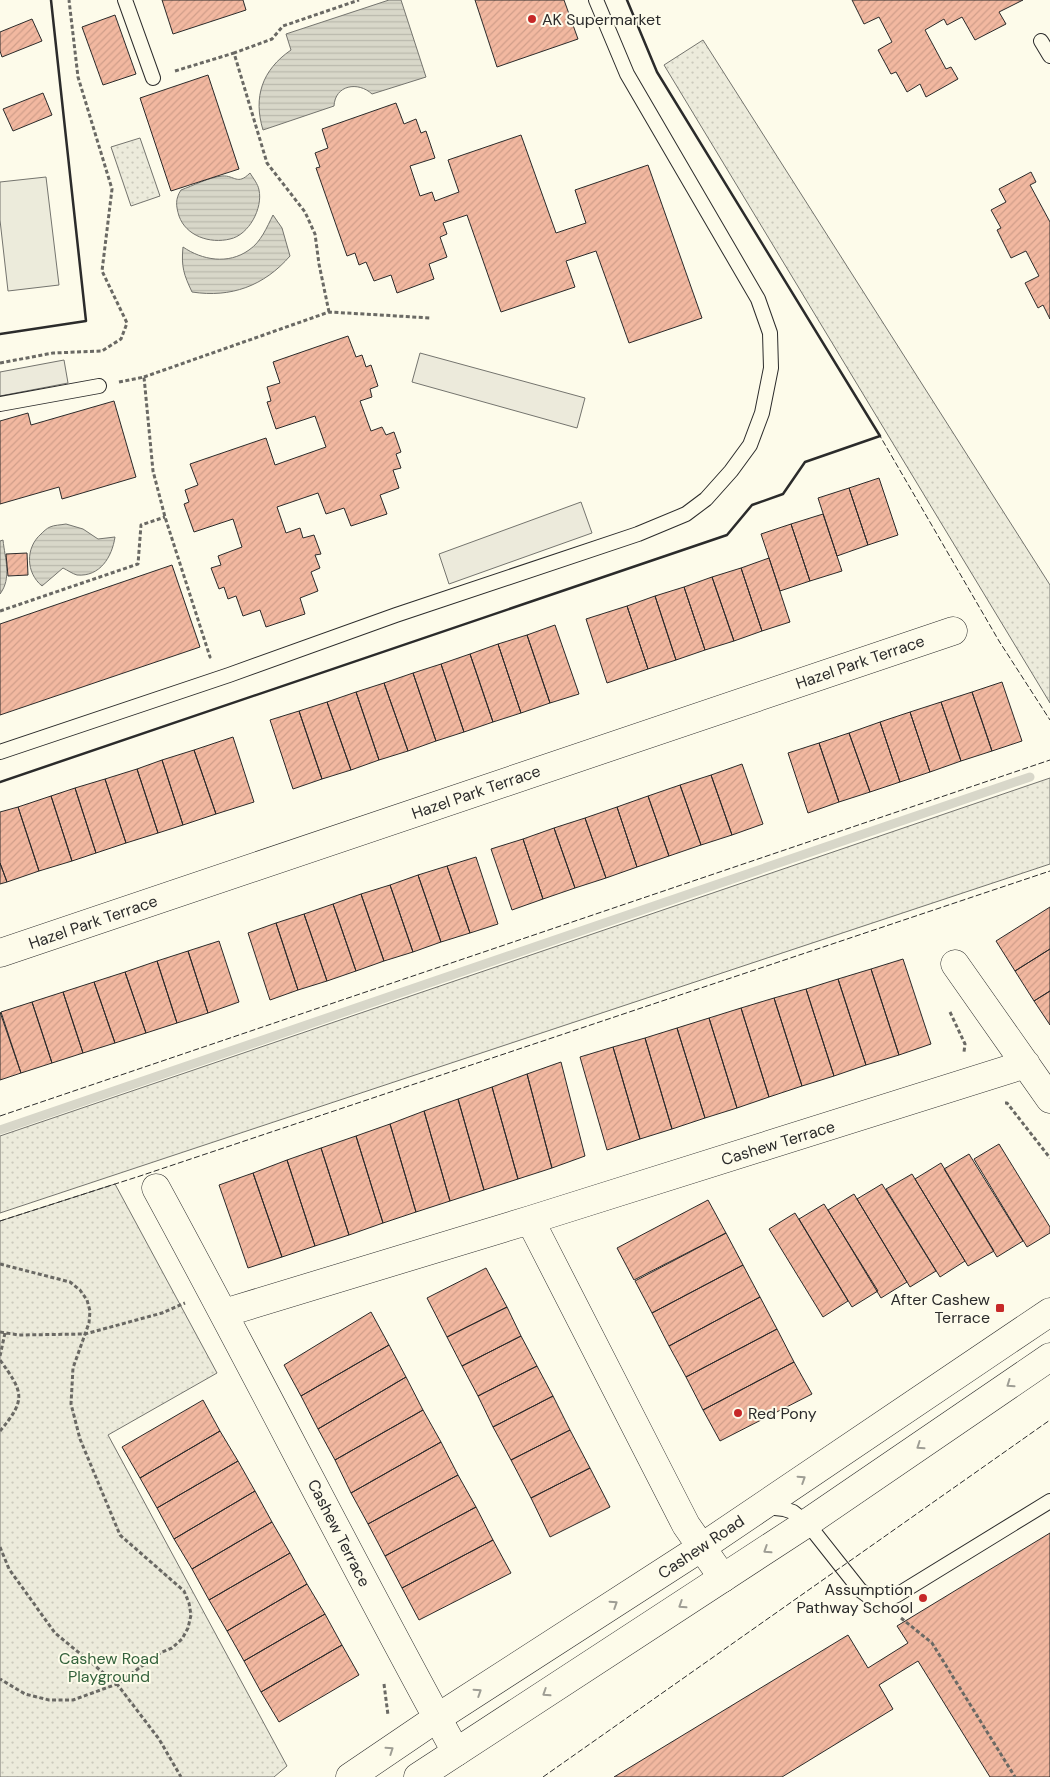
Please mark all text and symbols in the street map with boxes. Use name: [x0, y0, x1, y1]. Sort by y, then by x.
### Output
place label: AK Supermarket: [542, 9, 661, 30]
marker: AK Supermarket: [526, 13, 538, 25]
street label: Hazel Park Terrace: [793, 630, 927, 694]
street label: Hazel Park Terrace: [409, 760, 543, 824]
street label: Hazel Park Terrace: [26, 890, 160, 954]
street label: Cashew Terrace: [718, 1116, 838, 1170]
place label: After Cashew Terrace: [891, 1289, 990, 1328]
marker: After Cashew Terrace: [994, 1302, 1006, 1314]
one-way arrow: [1006, 1378, 1015, 1388]
place label: Red Pony: [748, 1403, 817, 1424]
marker: Red Pony: [732, 1407, 744, 1419]
one-way arrow: [916, 1440, 926, 1449]
street label: Cashew Terrace: [303, 1476, 375, 1590]
one-way arrow: [797, 1476, 806, 1486]
street label: Cashew Road: [654, 1510, 748, 1584]
one-way arrow: [763, 1544, 772, 1553]
place label: Assumption Pathway School: [796, 1579, 913, 1618]
marker: Assumption Pathway School: [917, 1592, 929, 1604]
one-way arrow: [679, 1599, 688, 1608]
one-way arrow: [609, 1600, 618, 1610]
park label: Cashew Road Playground: [59, 1648, 159, 1687]
one-way arrow: [542, 1687, 551, 1697]
one-way arrow: [473, 1688, 482, 1698]
one-way arrow: [385, 1747, 394, 1756]

